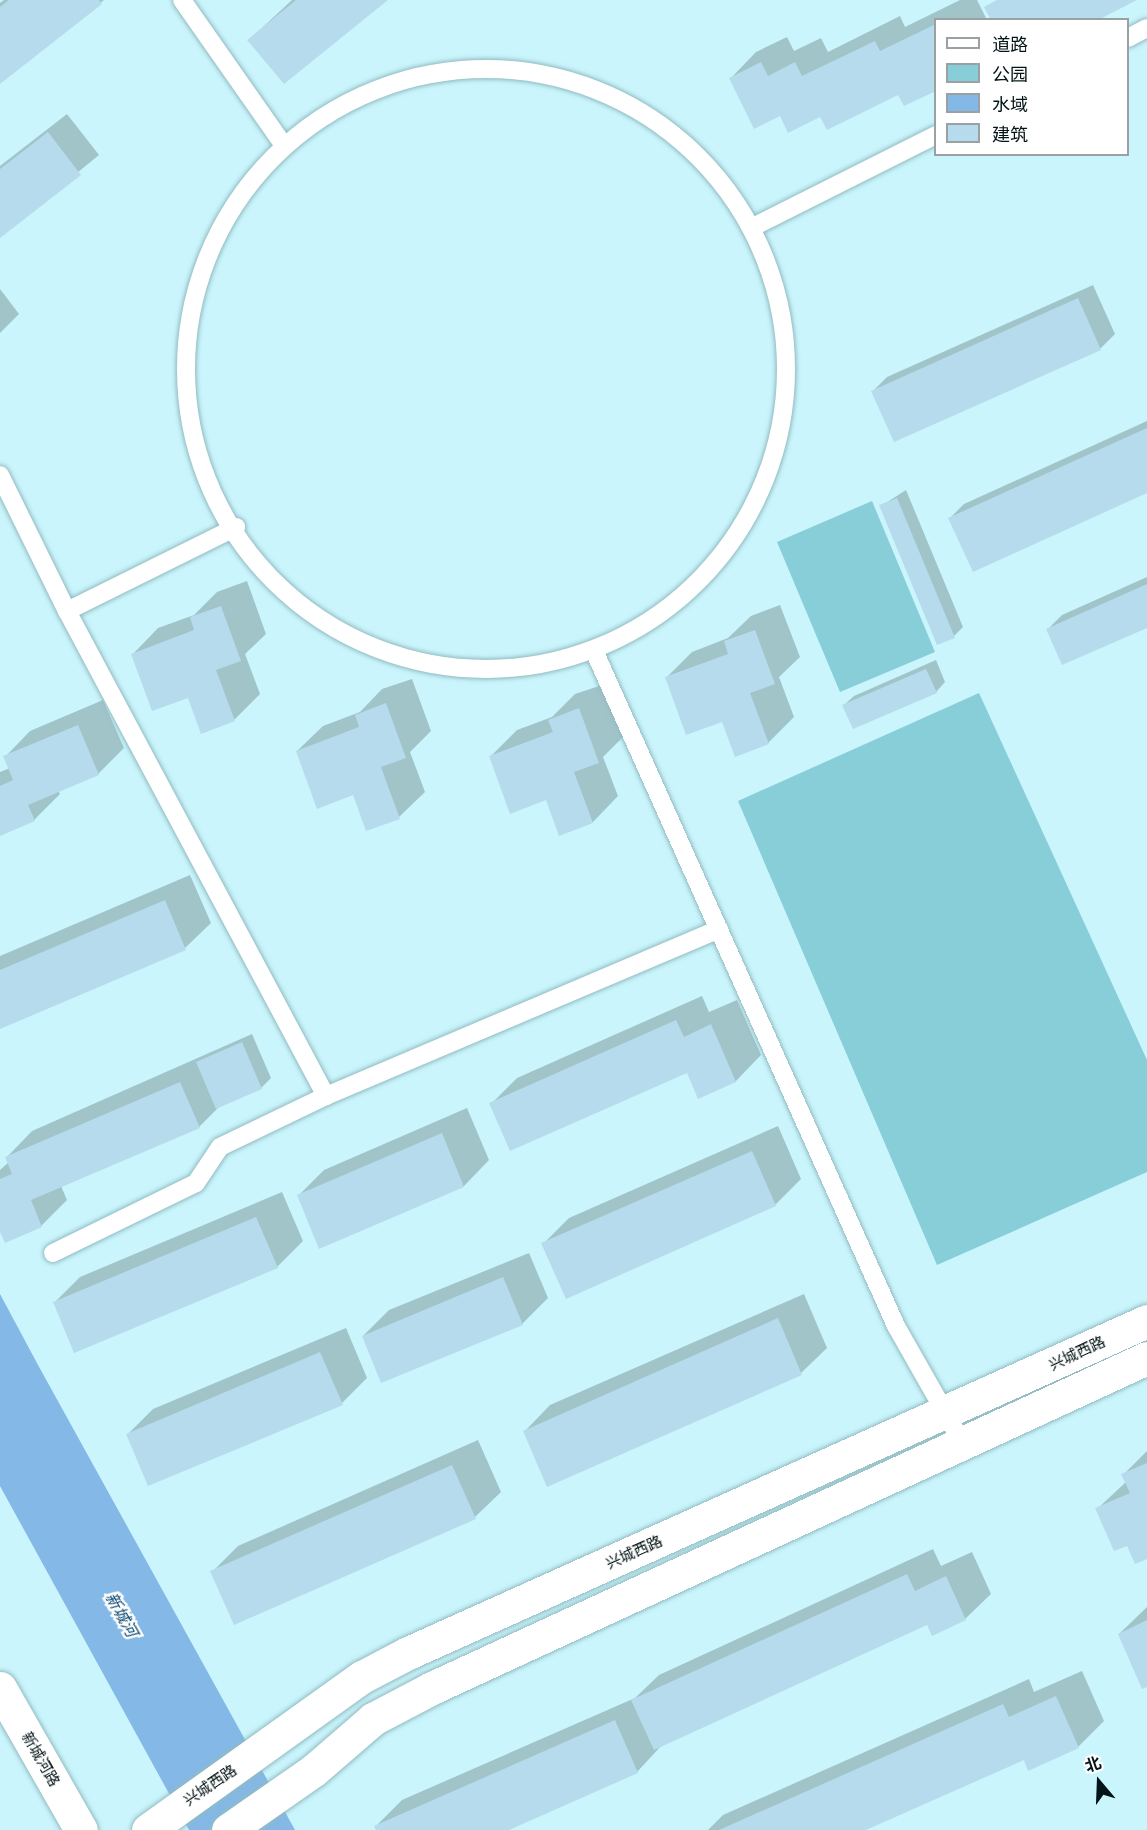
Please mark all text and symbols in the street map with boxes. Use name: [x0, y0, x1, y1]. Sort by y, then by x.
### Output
legend: [934, 18, 1129, 156]
text: 道路: [992, 34, 1028, 55]
text: 公园: [992, 64, 1028, 85]
text: 水域: [992, 94, 1028, 115]
text: 建筑: [992, 124, 1028, 145]
street label: 兴城西路: [1046, 1332, 1108, 1374]
street label: 兴城西路: [603, 1532, 665, 1572]
water label: 新城河: [101, 1589, 141, 1641]
street label: 新城河路: [18, 1729, 64, 1789]
north arrow: [1069, 1752, 1129, 1812]
text: 北: [1082, 1753, 1104, 1776]
street label: 兴城西路: [180, 1761, 240, 1809]

